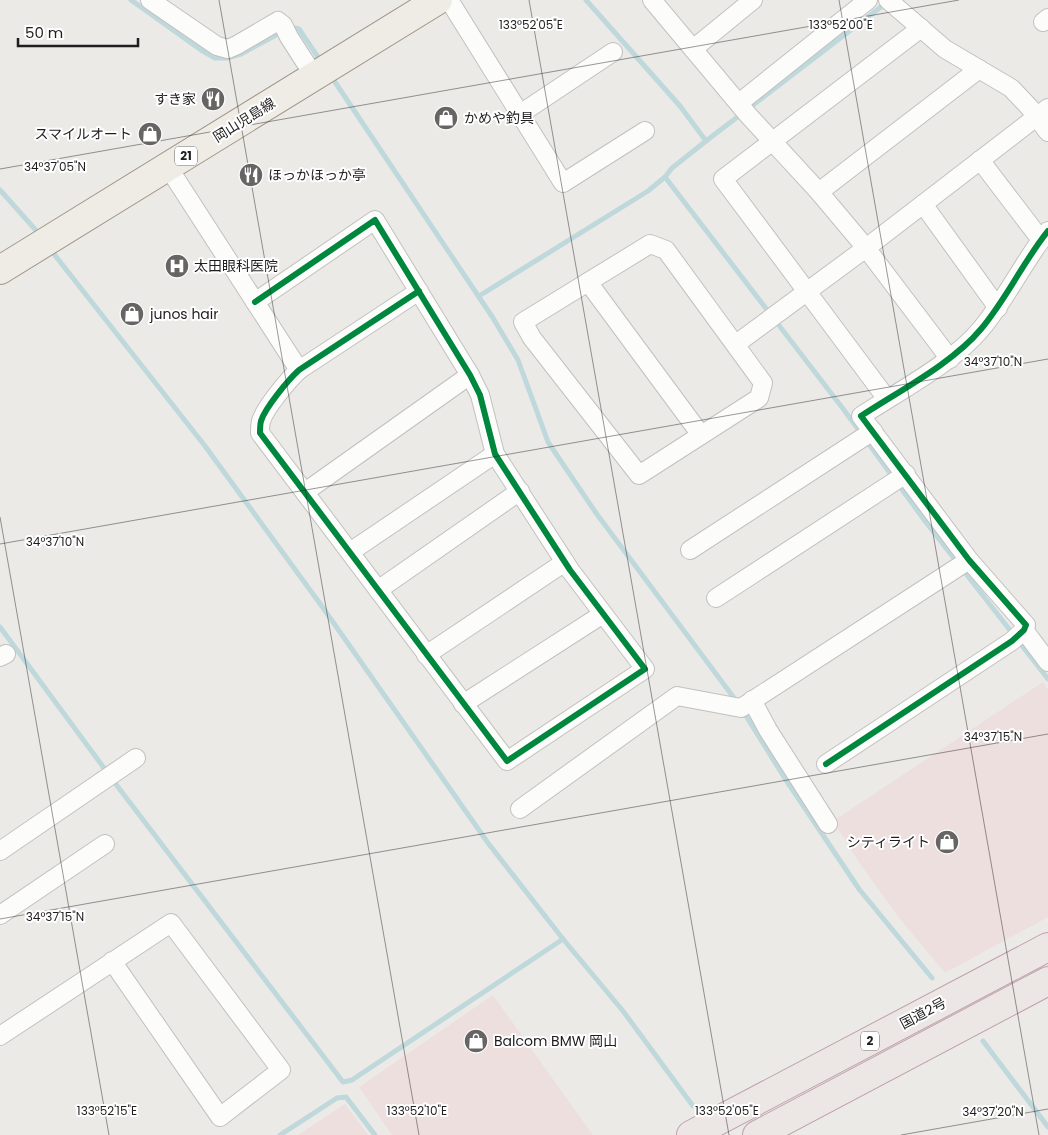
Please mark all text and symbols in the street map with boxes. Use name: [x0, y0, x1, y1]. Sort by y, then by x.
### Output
scale bar: [18, 15, 138, 47]
text: 133°52'05"E: [499, 16, 563, 33]
text: 133°52'00"E: [809, 16, 873, 33]
text: 50 m: [25, 22, 63, 43]
restaurant icon: すき家: [200, 86, 226, 112]
place label: すき家: [154, 89, 196, 109]
street label: 岡山児島線: [209, 93, 279, 147]
shop icon: かめや釣具: [433, 105, 459, 131]
place label: かめや釣具: [464, 108, 534, 128]
shop icon: スマイルオート: [137, 121, 163, 147]
place label: スマイルオート: [34, 124, 132, 144]
road number: 21: [175, 146, 197, 166]
text: 34°37'05"N: [24, 158, 86, 175]
restaurant icon: ほっかほっか亭: [238, 162, 264, 188]
place label: ほっかほっか亭: [268, 165, 366, 185]
hospital icon: 太田眼科医院: [164, 253, 190, 279]
place label: 太田眼科医院: [194, 256, 278, 276]
shop icon: junos hair: [119, 301, 145, 327]
place label: junos hair: [149, 304, 219, 324]
text: 34°37'10"N: [964, 353, 1022, 370]
text: 34°37'10"N: [26, 533, 84, 550]
text: 34°37'15"N: [964, 728, 1022, 745]
shop icon: シティライト: [934, 829, 960, 855]
place label: シティライト: [847, 832, 930, 852]
text: 34°37'15"N: [26, 908, 84, 925]
street label: 国道2号: [896, 992, 950, 1034]
shop icon: Balcom BMW 岡山: [463, 1028, 489, 1054]
place label: Balcom BMW 岡山: [494, 1031, 617, 1051]
road number: 2: [861, 1032, 879, 1050]
text: 133°52'15"E: [77, 1102, 137, 1119]
text: 133°52'10"E: [387, 1102, 447, 1119]
text: 133°52'05"E: [695, 1102, 759, 1119]
text: 34°37'20"N: [962, 1103, 1024, 1120]

